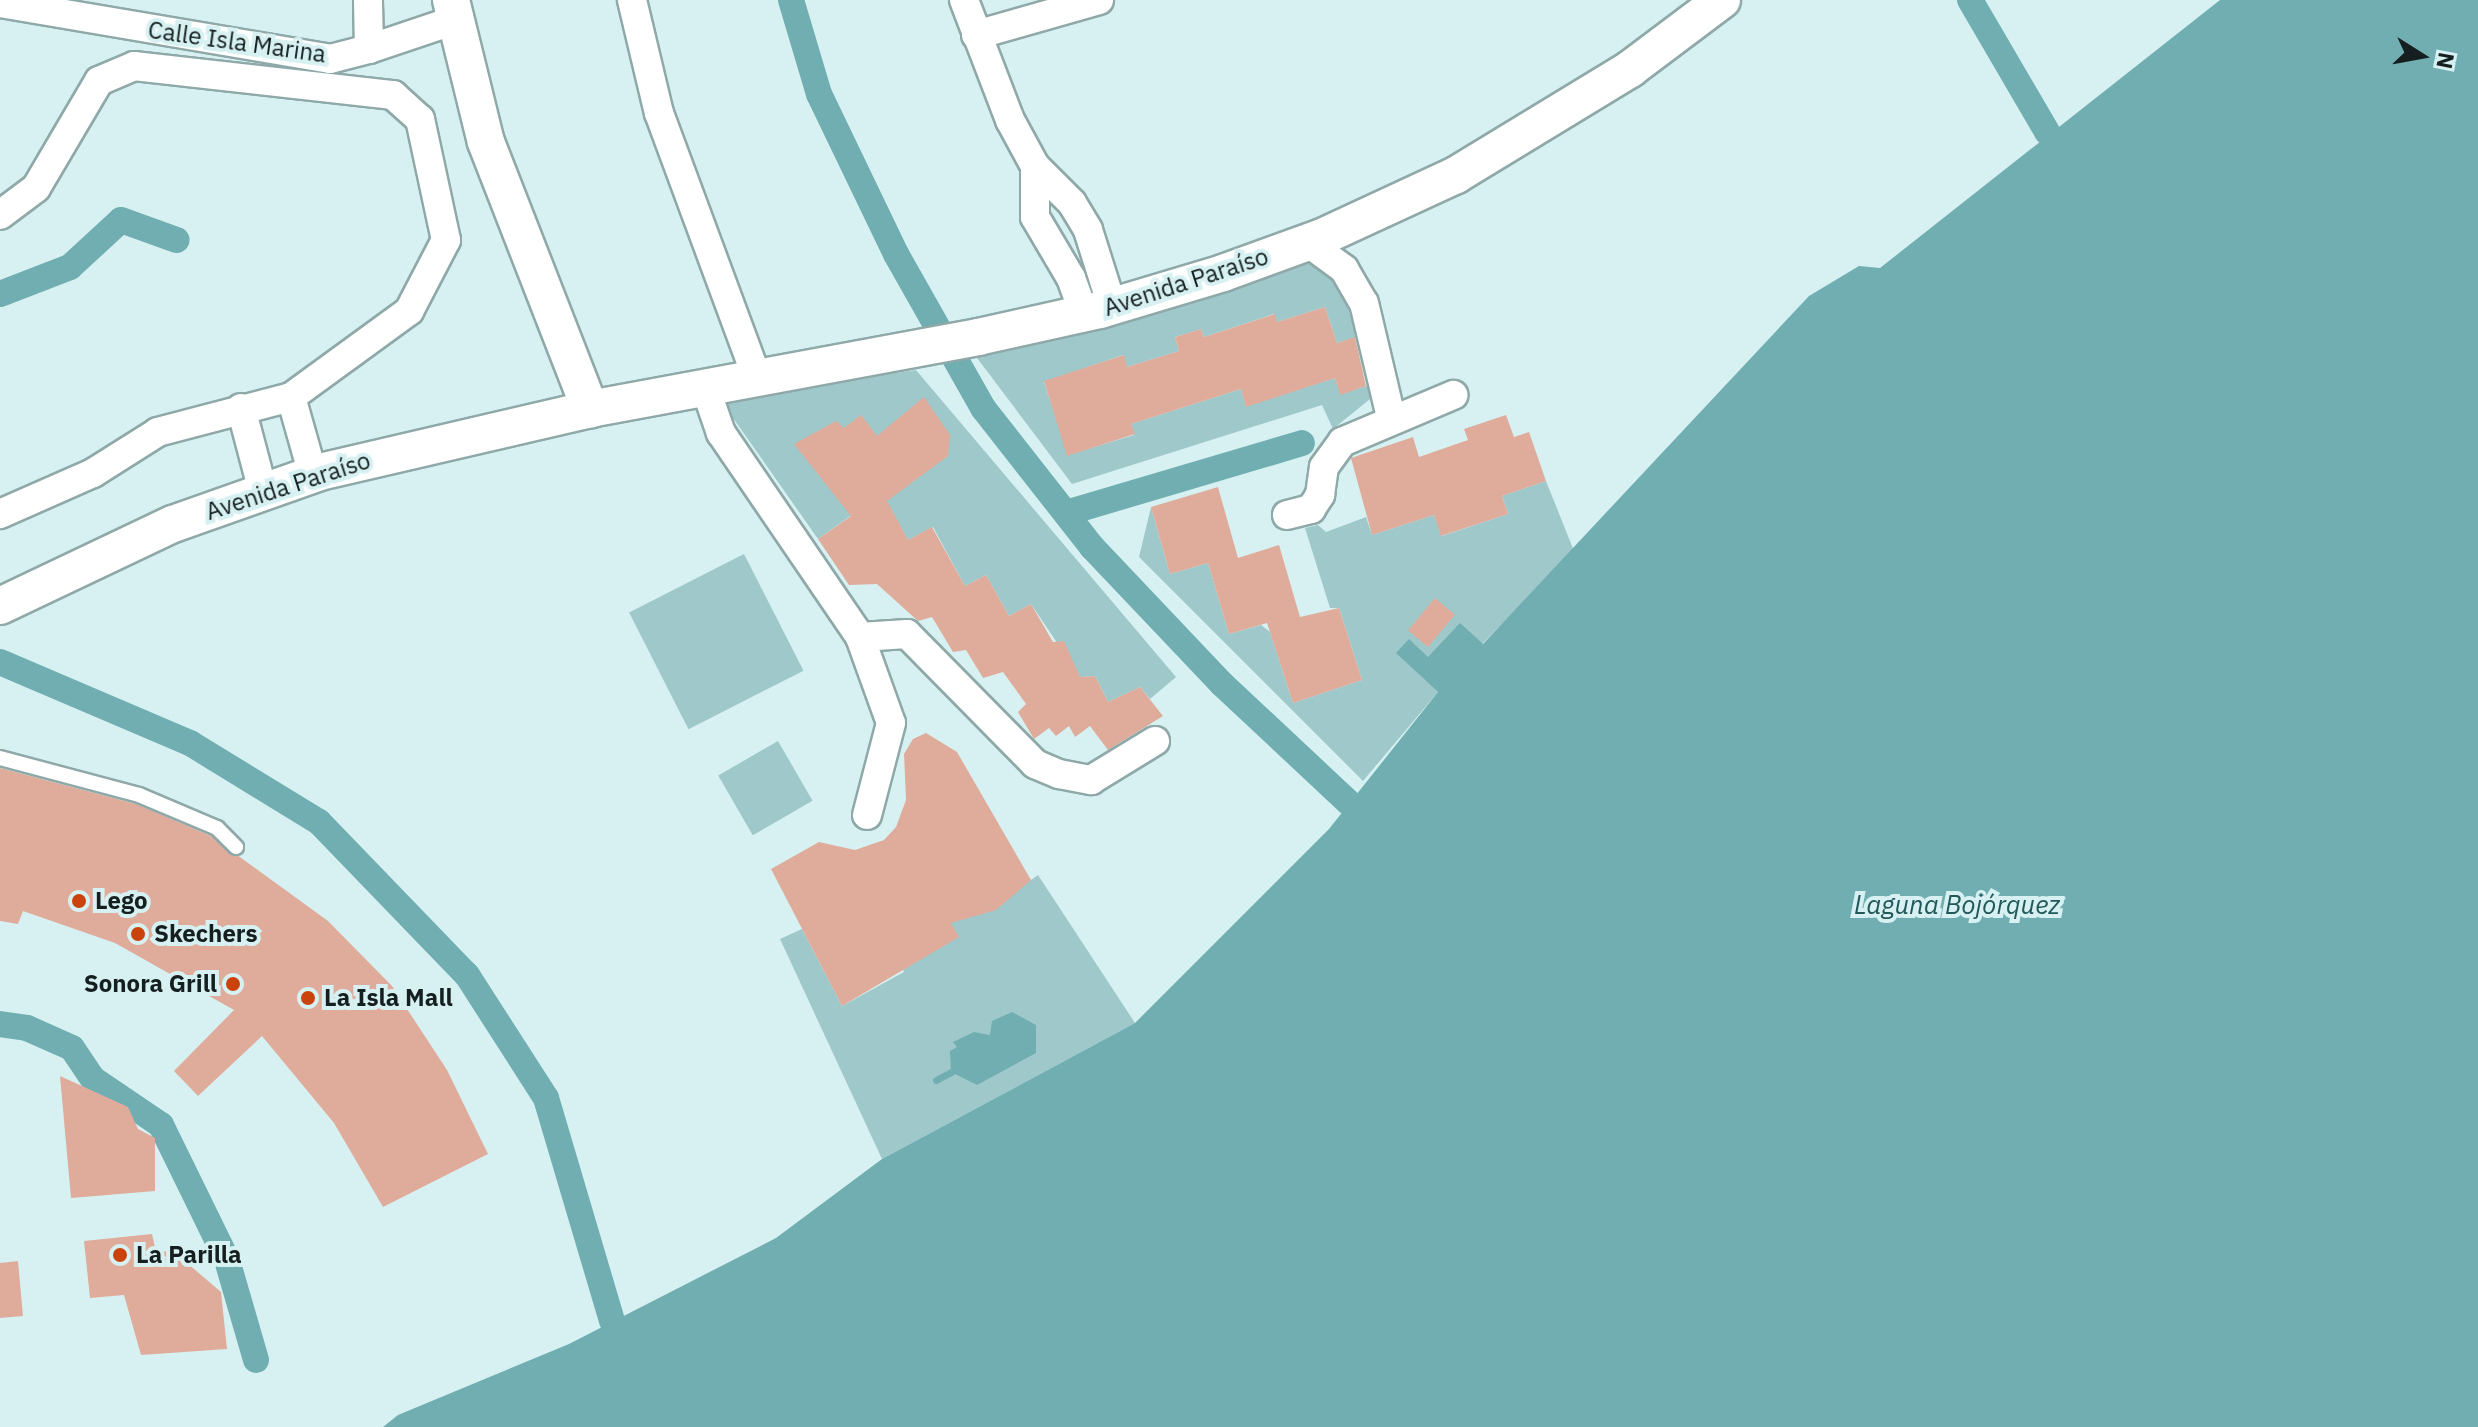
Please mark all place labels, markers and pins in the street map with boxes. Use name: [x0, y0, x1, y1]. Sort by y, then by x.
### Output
place label: Lego: [95, 887, 148, 915]
marker: Lego: [70, 892, 88, 910]
place label: Skechers: [154, 920, 258, 948]
marker: Skechers: [129, 925, 147, 943]
place label: Sonora Grill: [84, 970, 217, 998]
marker: Sonora Grill: [224, 975, 242, 993]
place label: La Isla Mall: [324, 984, 453, 1012]
marker: La Isla Mall: [299, 989, 317, 1007]
place label: La Parilla: [136, 1241, 242, 1269]
marker: La Parilla: [111, 1246, 129, 1264]

